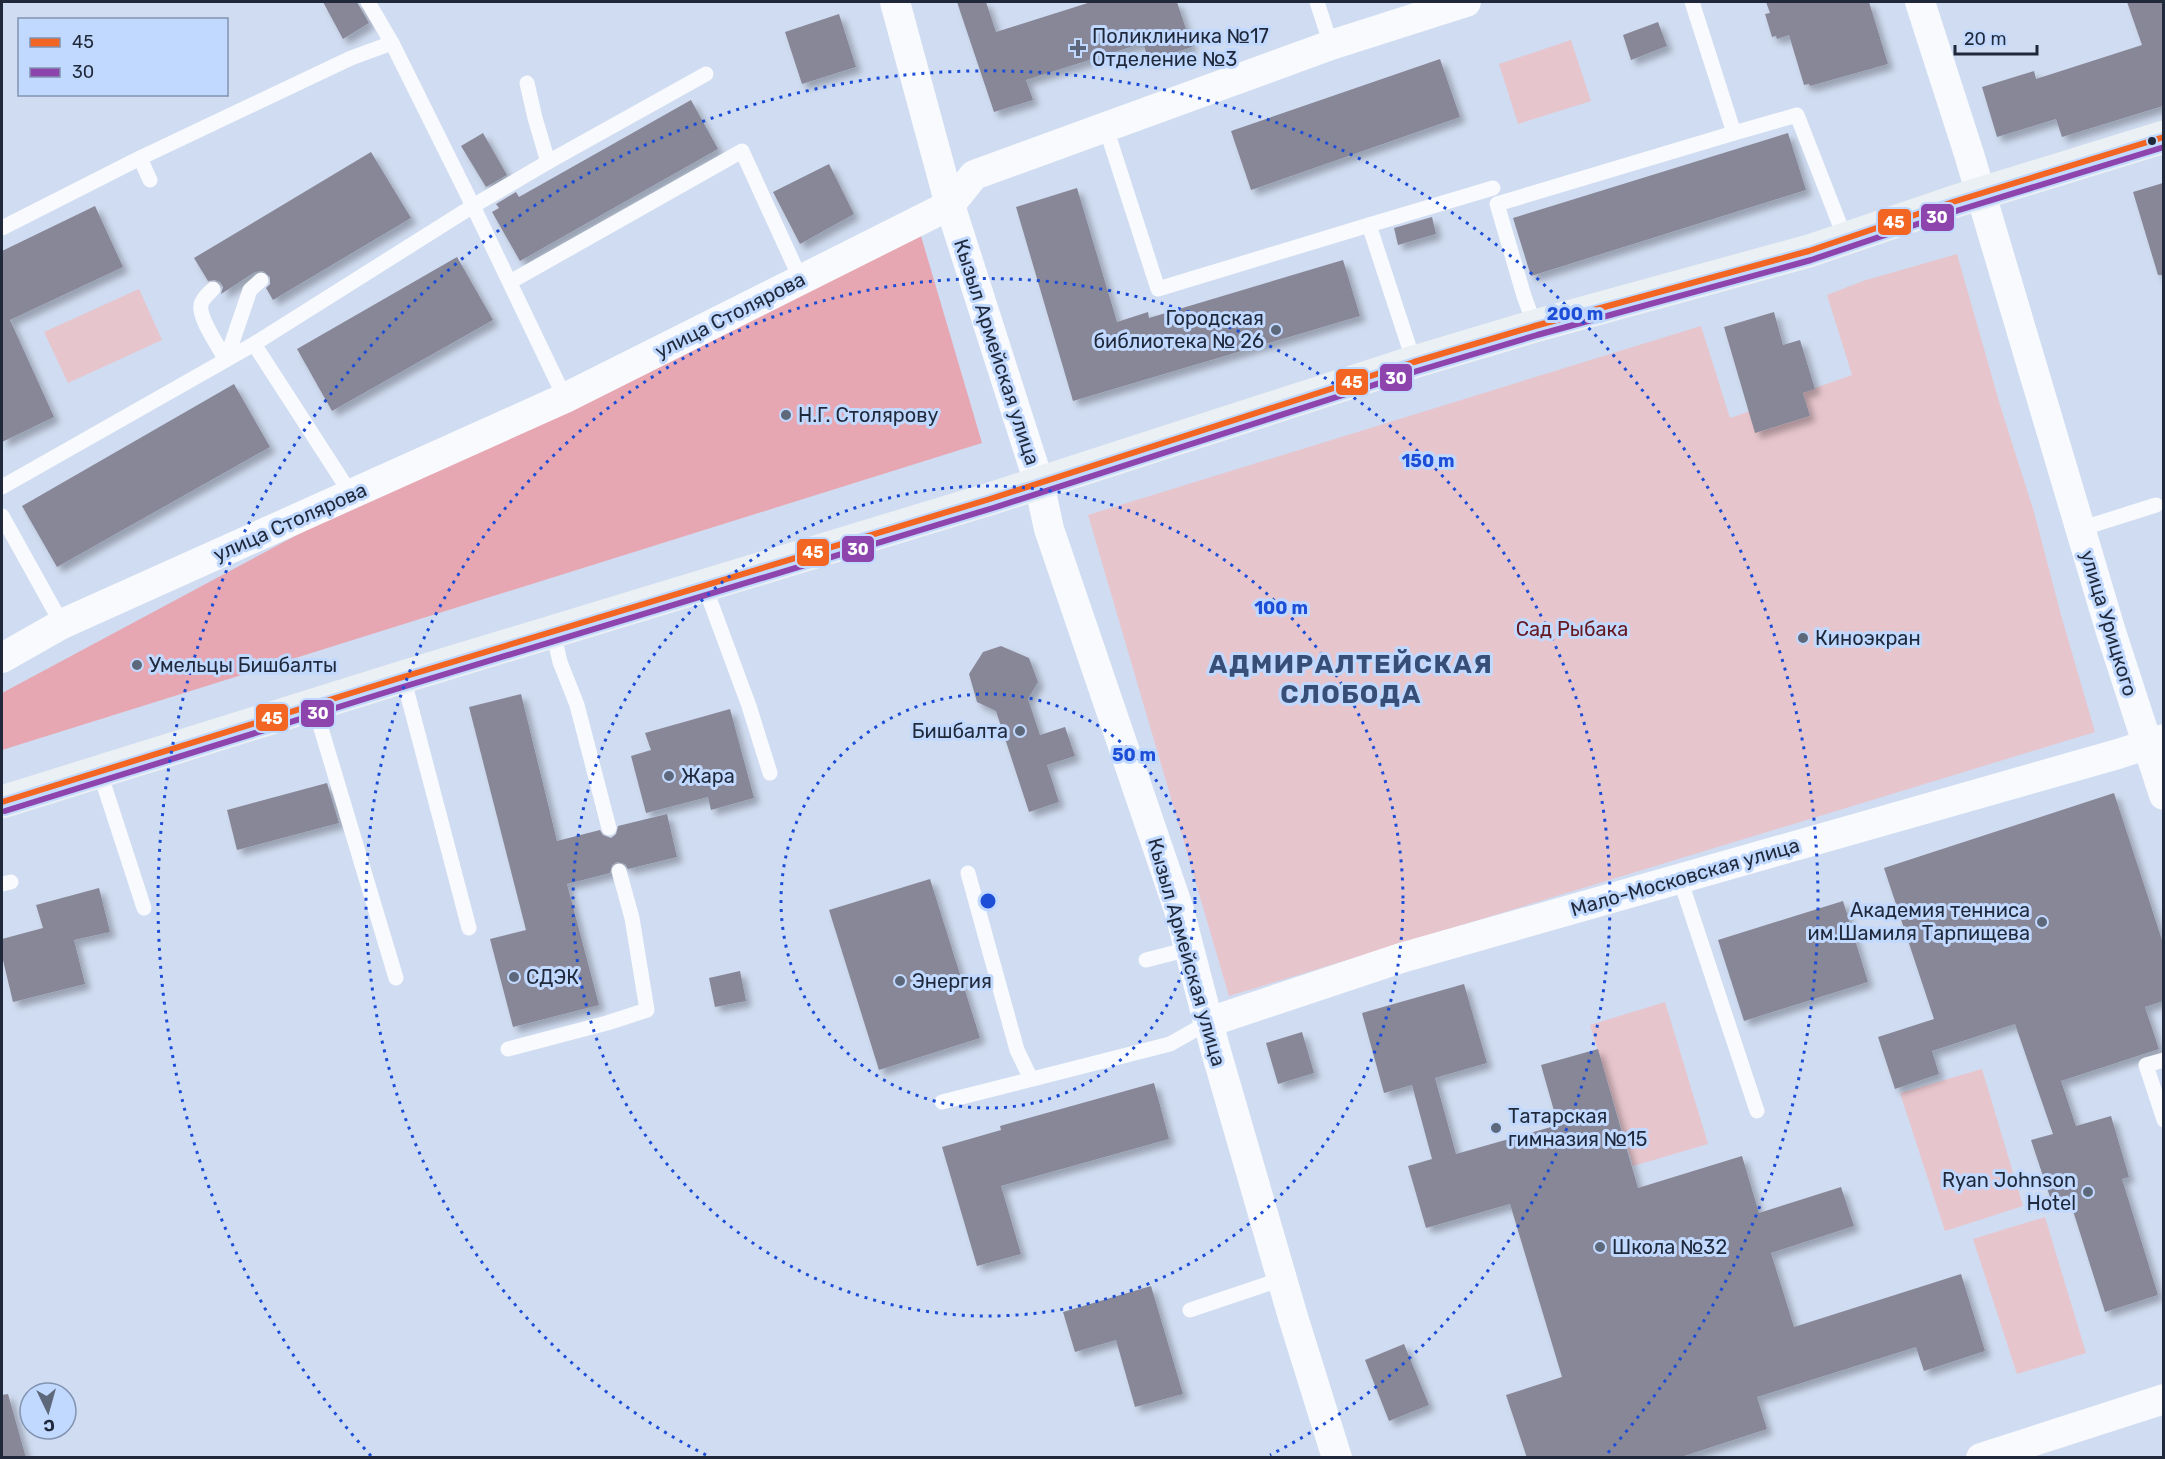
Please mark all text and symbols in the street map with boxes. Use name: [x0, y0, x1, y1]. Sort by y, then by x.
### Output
legend: [18, 18, 228, 96]
scale bar: [1955, 18, 2038, 56]
place label: Поликлиника №17 Отделение №3: [1092, 24, 1269, 71]
text: 20 m: [1964, 28, 2006, 50]
text: 45: [72, 31, 94, 53]
marker: Поликлиника №17 Отделение №3: [1069, 39, 1087, 57]
text: 30: [72, 61, 94, 83]
unlabelled marker: [2146, 135, 2158, 147]
line badge: 30: [1920, 203, 1955, 232]
line badge: 45: [1877, 208, 1912, 236]
text: 30: [1926, 208, 1948, 227]
text: 45: [1883, 213, 1905, 232]
street label: Кызыл Армейская улица: [949, 236, 1045, 468]
street label: улица Столярова: [651, 267, 809, 363]
text: 200 m: [1547, 303, 1603, 325]
place label: Городская библиотека № 26: [1093, 306, 1264, 353]
marker: Городская библиотека № 26: [1269, 323, 1283, 337]
line badge: 30: [1379, 363, 1413, 392]
line badge: 45: [1335, 368, 1369, 396]
text: 30: [1385, 369, 1407, 388]
text: 45: [1341, 373, 1363, 392]
place label: Н.Г. Столярову: [798, 403, 938, 427]
marker: Н.Г. Столярову: [779, 408, 793, 422]
text: 150 m: [1401, 450, 1455, 472]
street label: улица Столярова: [210, 477, 370, 567]
line badge: 30: [841, 535, 875, 563]
line badge: 45: [796, 538, 830, 567]
text: 30: [847, 540, 869, 559]
text: 45: [802, 543, 824, 562]
street label: улица Урицкого: [2075, 547, 2143, 699]
text: 100 m: [1254, 597, 1308, 619]
park label: Сад Рыбака: [1516, 617, 1628, 641]
place label: Киноэкран: [1815, 626, 1921, 650]
marker: Киноэкран: [1796, 631, 1810, 645]
district label: АДМИРАЛТЕЙСКАЯ СЛОБОДА: [1209, 649, 1493, 710]
place label: Умельцы Бишбалты: [149, 653, 337, 677]
marker: Умельцы Бишбалты: [130, 658, 144, 672]
line badge: 30: [300, 699, 335, 728]
line badge: 45: [255, 703, 289, 732]
text: 30: [307, 704, 329, 723]
text: 45: [261, 709, 283, 728]
place label: Бишбалта: [912, 719, 1008, 743]
marker: Бишбалта: [1013, 724, 1027, 738]
text: 50 m: [1112, 744, 1156, 766]
place label: Жара: [681, 764, 735, 788]
marker: Жара: [662, 769, 676, 783]
street label: Мало-Московская улица: [1568, 833, 1802, 921]
street label: Кызыл Армейская улица: [1143, 835, 1231, 1069]
centre of rings: [978, 891, 998, 911]
place label: Академия тенниса им.Шамиля Тарпищева: [1808, 898, 2030, 945]
marker: Академия тенниса им.Шамиля Тарпищева: [2035, 915, 2049, 929]
place label: СДЭК: [526, 965, 579, 989]
place label: Энергия: [912, 969, 992, 993]
marker: СДЭК: [507, 970, 521, 984]
marker: Энергия: [893, 974, 907, 988]
place label: Татарская гимназия №15: [1508, 1104, 1647, 1151]
marker: Татарская гимназия №15: [1489, 1121, 1503, 1135]
place label: Ryan Johnson Hotel: [1942, 1168, 2076, 1215]
marker: Ryan Johnson Hotel: [2081, 1185, 2095, 1199]
place label: Школа №32: [1612, 1235, 1727, 1259]
marker: Школа №32: [1593, 1240, 1607, 1254]
north arrow: [18, 1381, 78, 1441]
text: С: [43, 1415, 56, 1435]

